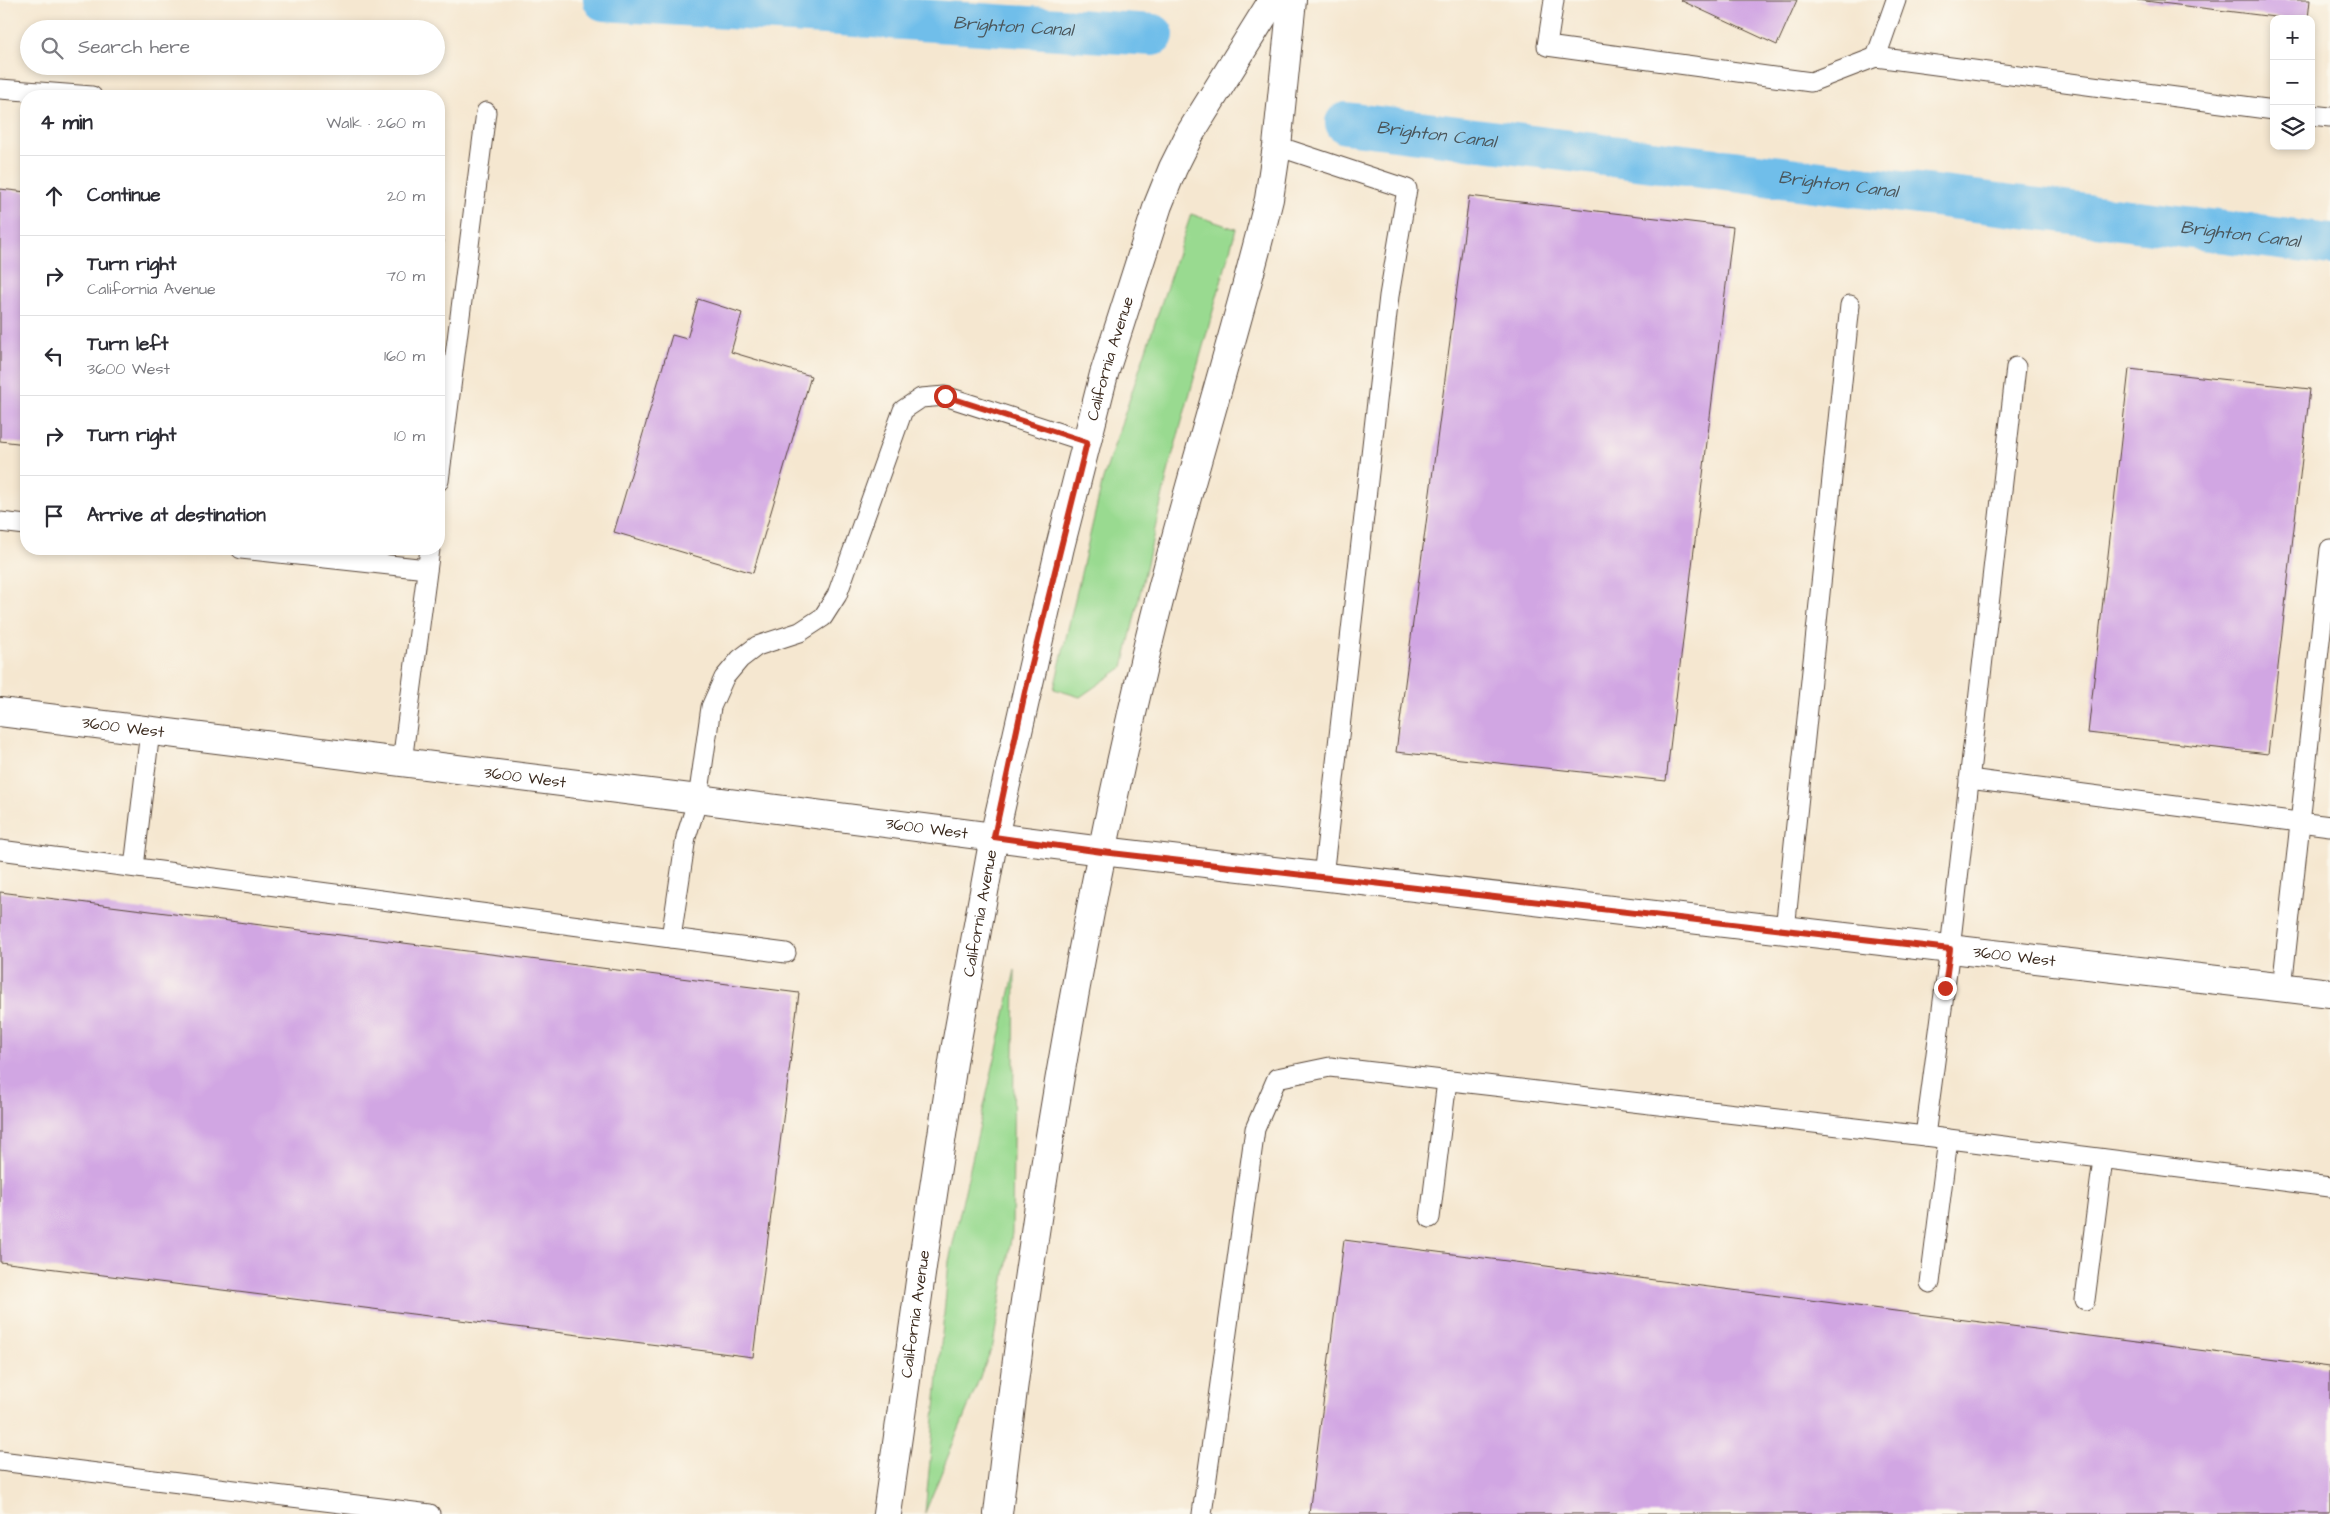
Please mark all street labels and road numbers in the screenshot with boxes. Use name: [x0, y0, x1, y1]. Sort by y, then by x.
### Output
street label: California Avenue: [1082, 293, 1139, 423]
street label: 3600 West: [81, 711, 166, 743]
street label: 3600 West: [482, 761, 568, 794]
street label: 3600 West: [884, 812, 970, 845]
street label: California Avenue: [958, 848, 1003, 979]
street label: 3600 West: [1972, 941, 2057, 972]
street label: California Avenue: [895, 1248, 935, 1379]

